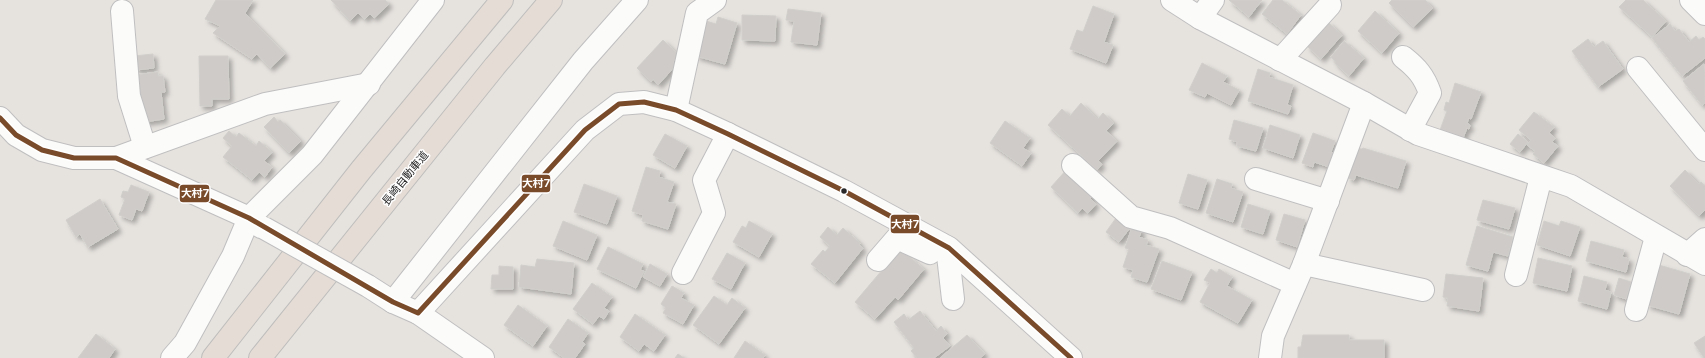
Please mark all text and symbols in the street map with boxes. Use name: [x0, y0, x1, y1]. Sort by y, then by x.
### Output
street label: 長崎自動車道: [379, 148, 431, 208]
line badge: 大村7: [521, 174, 551, 193]
text: 大村7: [522, 176, 550, 190]
line badge: 大村7: [179, 184, 210, 203]
text: 大村7: [181, 186, 209, 200]
unlabelled marker: [839, 186, 849, 196]
line badge: 大村7: [890, 214, 920, 234]
text: 大村7: [891, 217, 919, 231]

